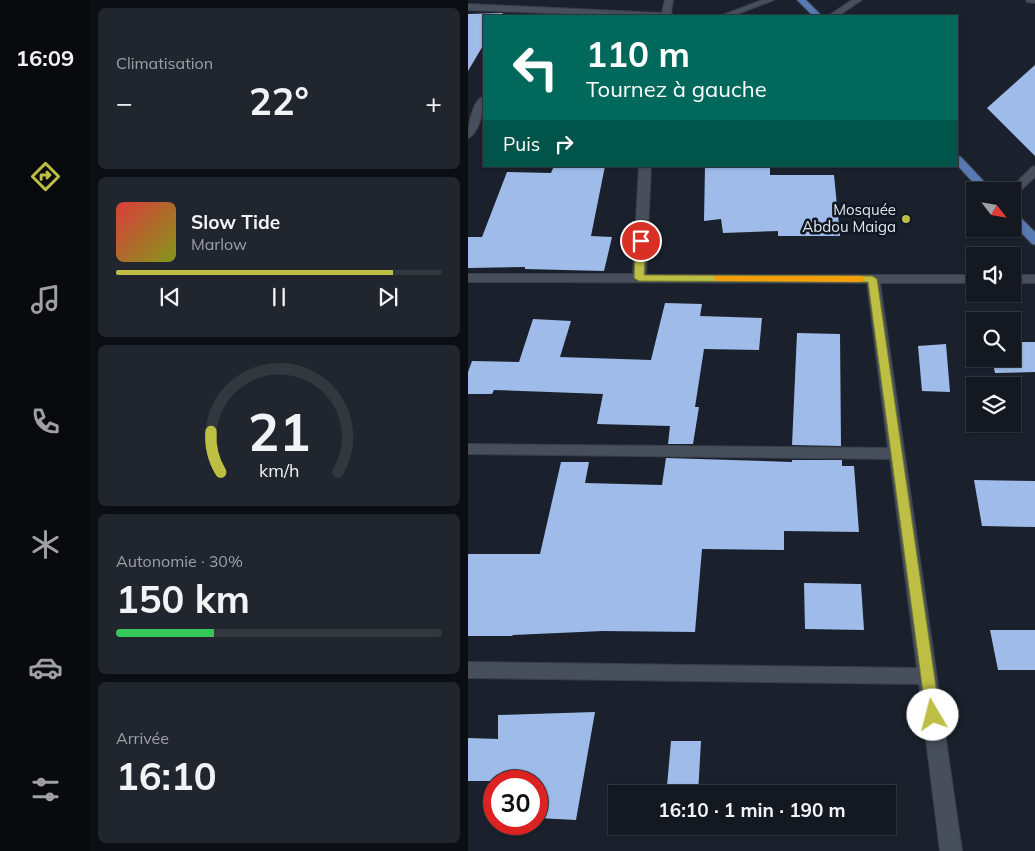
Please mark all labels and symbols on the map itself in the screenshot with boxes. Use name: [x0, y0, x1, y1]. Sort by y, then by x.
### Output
north arrow: [966, 182, 1020, 238]
place label: Mosquée Abdou Maiga: [802, 200, 896, 236]
marker: Mosquée Abdou Maiga: [900, 213, 912, 225]
pin: [620, 220, 662, 262]
position arrow: [906, 688, 958, 740]
speed limit sign: 30: [483, 770, 548, 835]

